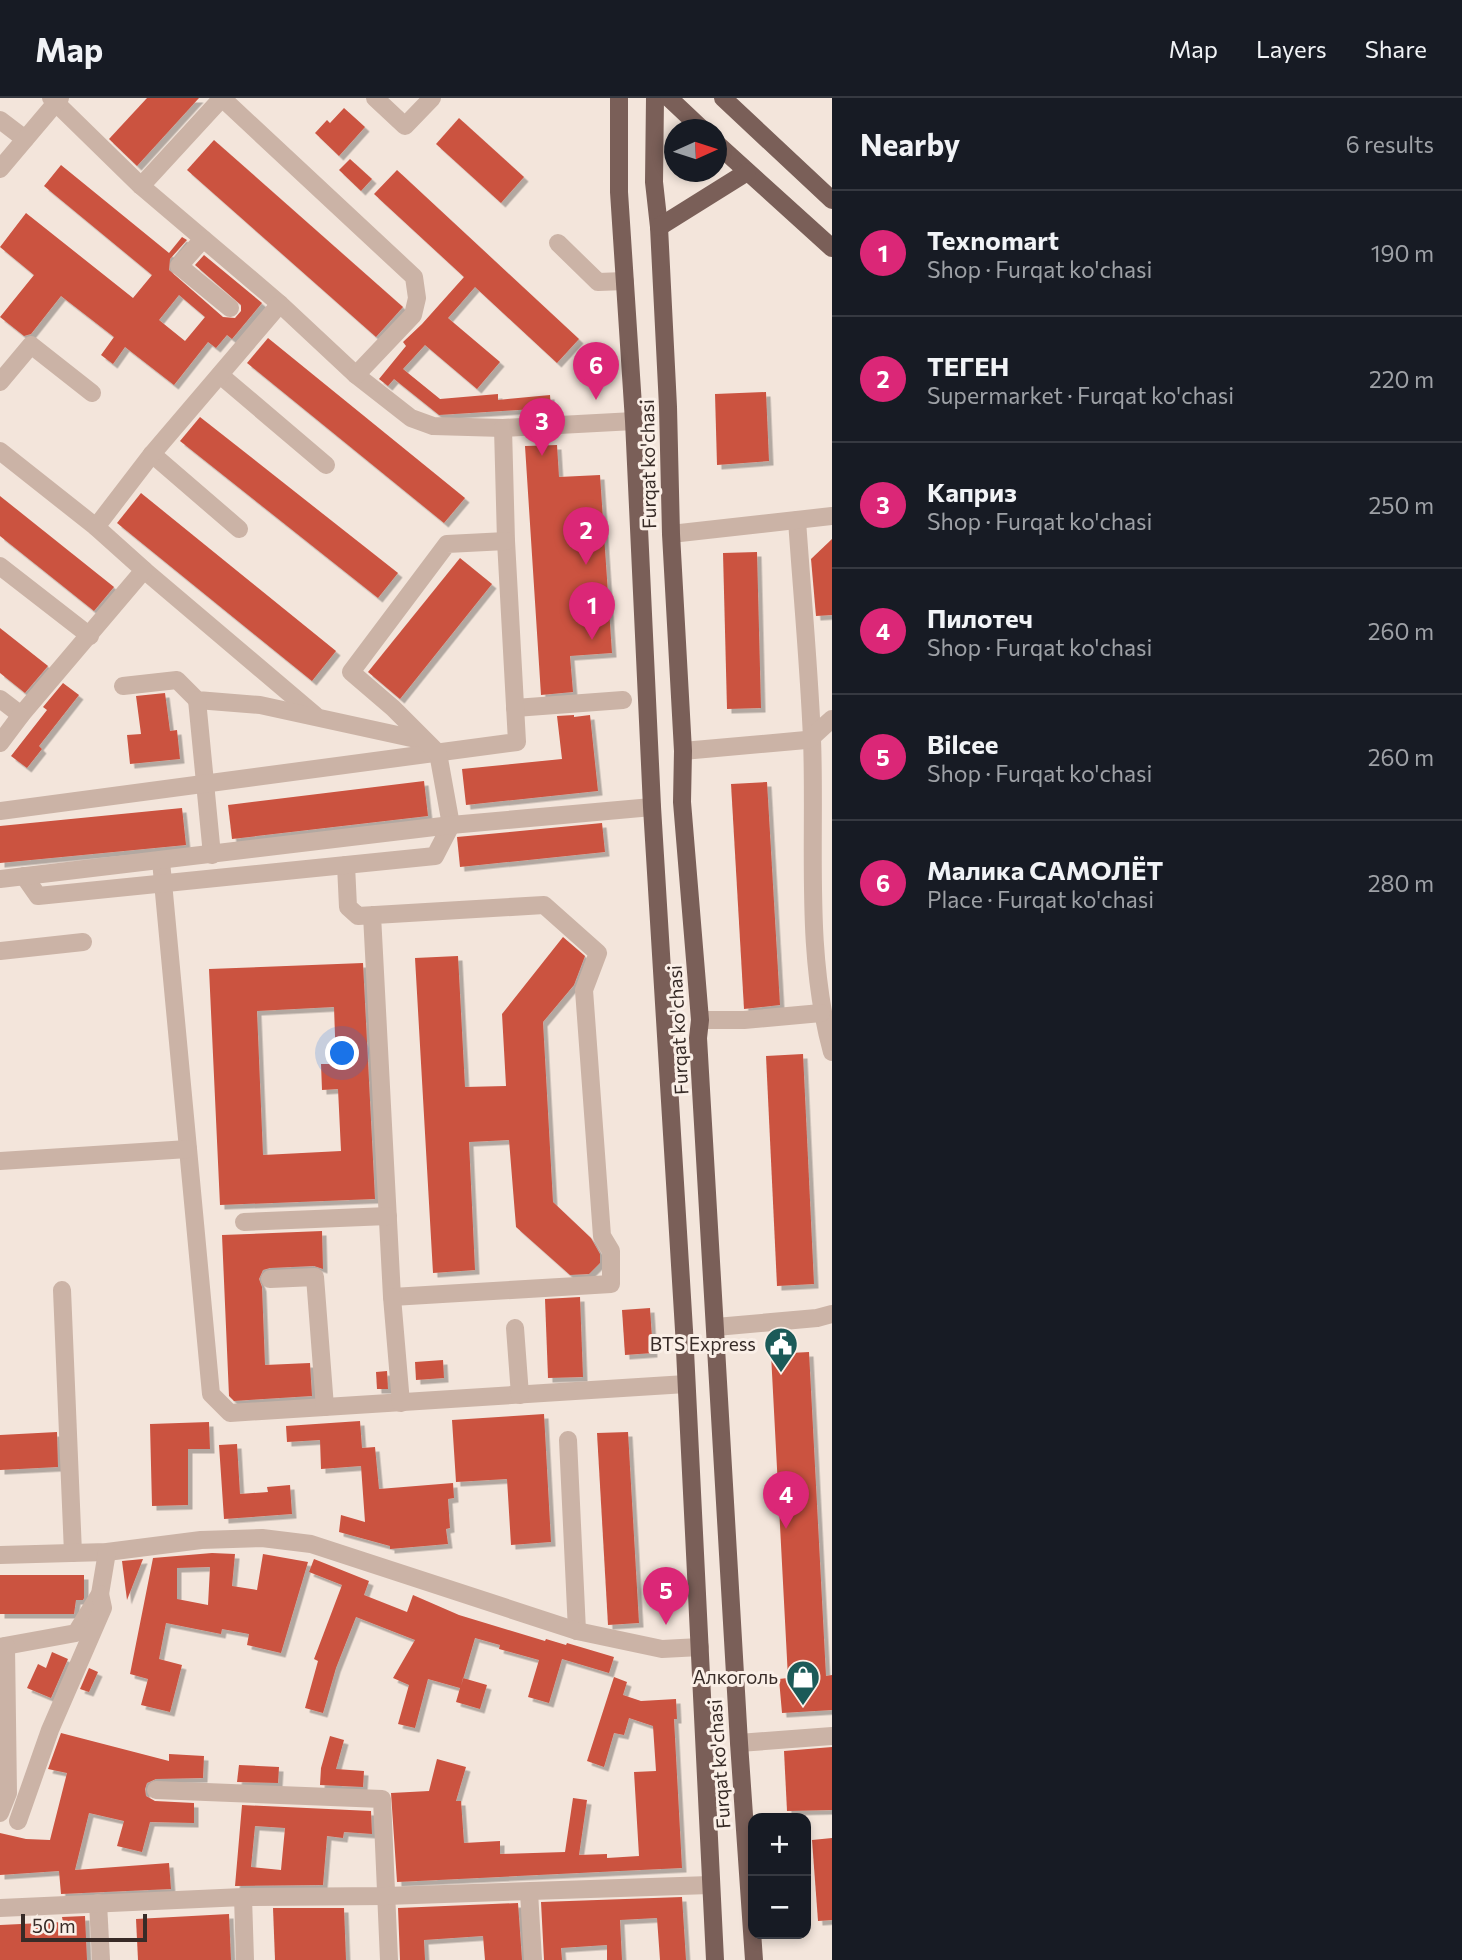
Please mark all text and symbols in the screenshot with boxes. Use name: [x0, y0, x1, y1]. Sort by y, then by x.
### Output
text: Map: [35, 28, 103, 69]
text: Map: [1169, 34, 1218, 63]
text: Layers: [1256, 34, 1327, 63]
text: Share: [1365, 34, 1427, 63]
north arrow: [664, 119, 727, 182]
text: Nearby: [860, 125, 960, 162]
text: 6 results: [1346, 130, 1434, 158]
text: Texnomart: [927, 224, 1059, 255]
text: 1: [878, 239, 888, 267]
text: 190 m: [1371, 239, 1434, 267]
text: Shop · Furqat ko'chasi: [927, 255, 1152, 283]
pin: 6: [573, 342, 619, 400]
text: ТЕГЕН: [927, 350, 1009, 381]
text: 2: [876, 365, 890, 393]
text: 220 m: [1369, 365, 1434, 393]
text: Supermarket · Furqat ko'chasi: [927, 381, 1234, 409]
pin: 3: [519, 398, 565, 456]
street label: Furqat ko'chasi: [635, 399, 660, 529]
text: Каприз: [927, 476, 1017, 507]
text: 3: [876, 491, 890, 519]
text: 250 m: [1369, 491, 1434, 519]
pin: 2: [563, 507, 609, 565]
text: Shop · Furqat ko'chasi: [927, 507, 1152, 535]
pin: 1: [569, 582, 615, 640]
text: Пилотеч: [927, 602, 1033, 633]
text: 4: [876, 617, 890, 645]
text: 260 m: [1368, 617, 1434, 645]
text: Shop · Furqat ko'chasi: [927, 633, 1152, 661]
text: Bilcee: [927, 728, 999, 759]
text: 5: [876, 743, 890, 771]
text: 260 m: [1368, 743, 1434, 771]
text: Shop · Furqat ko'chasi: [927, 759, 1152, 787]
text: Малика САМОЛЁТ: [927, 854, 1163, 885]
text: 6: [876, 869, 890, 897]
text: 280 m: [1368, 869, 1434, 897]
text: Place · Furqat ko'chasi: [927, 885, 1154, 913]
street label: Furqat ko'chasi: [663, 965, 692, 1095]
your location: [325, 1036, 359, 1070]
public building icon: BTS Express: [762, 1325, 800, 1374]
place label: BTS Express: [650, 1332, 756, 1355]
pin: 4: [763, 1471, 809, 1529]
pin: 5: [643, 1567, 689, 1625]
shop icon: Алкоголь: [784, 1658, 822, 1707]
place label: Алкоголь: [693, 1665, 778, 1688]
street label: Furqat ko'chasi: [703, 1699, 734, 1830]
map controls: [748, 1813, 811, 1939]
button: +: [748, 1813, 811, 1876]
button: −: [748, 1876, 811, 1939]
scale bar: [21, 1911, 147, 1943]
text: 50 m: [32, 1914, 76, 1937]

